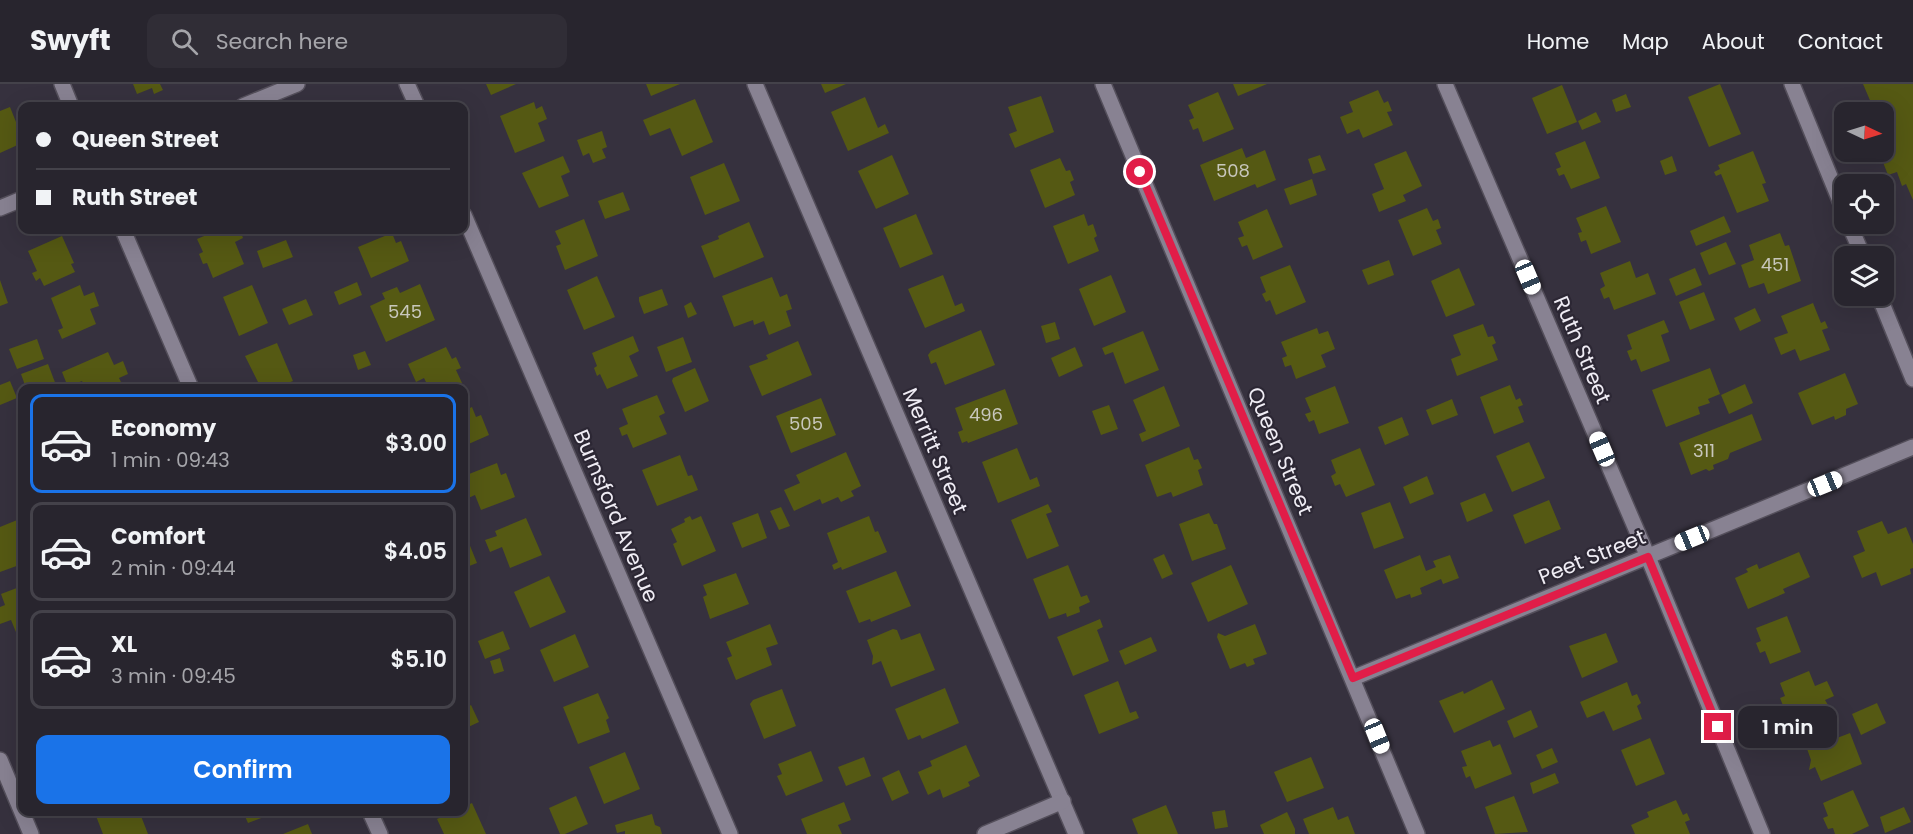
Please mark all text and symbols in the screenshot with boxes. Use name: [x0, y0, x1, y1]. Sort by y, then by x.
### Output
search box: [147, 14, 567, 68]
text: Swyft: [30, 21, 111, 60]
icon: search: [168, 25, 201, 58]
text: Search here: [216, 26, 348, 57]
text: Home: [1527, 27, 1589, 56]
text: Map: [1622, 27, 1669, 56]
text: About: [1702, 27, 1765, 56]
text: Contact: [1798, 27, 1883, 56]
north arrow: [1834, 102, 1894, 162]
map controls: [1834, 102, 1894, 306]
text: Queen Street: [72, 124, 219, 155]
route start: [1126, 158, 1153, 185]
house number: 508: [1216, 158, 1250, 183]
button: locate: [1834, 174, 1894, 234]
text: Ruth Street: [72, 182, 198, 213]
button: layers: [1834, 246, 1894, 306]
house number: 451: [1761, 252, 1789, 277]
car: [1513, 257, 1543, 297]
street label: Ruth Street: [1547, 291, 1618, 408]
house number: 545: [388, 299, 422, 324]
street label: Queen Street: [1240, 382, 1320, 519]
street label: Merritt Street: [896, 383, 975, 518]
house number: 496: [969, 402, 1003, 427]
house number: 505: [789, 411, 823, 436]
text: Economy: [111, 413, 216, 444]
icon: car: [39, 417, 93, 471]
street label: Burnsford Avenue: [567, 425, 666, 607]
text: $3.00: [385, 428, 447, 459]
car: [1587, 429, 1617, 469]
house number: 311: [1693, 438, 1715, 463]
text: 1 min · 09:43: [111, 446, 230, 474]
car: [1805, 469, 1845, 499]
text: Comfort: [111, 521, 205, 552]
street label: Peet Street: [1534, 522, 1650, 591]
car: [1672, 523, 1712, 553]
icon: car: [39, 525, 93, 579]
text: $4.05: [384, 536, 447, 567]
text: 2 min · 09:44: [111, 554, 236, 582]
text: XL: [111, 629, 137, 660]
icon: car: [39, 633, 93, 687]
text: $5.10: [391, 644, 447, 675]
text: 3 min · 09:45: [111, 662, 236, 690]
callout: 1 min: [1739, 706, 1838, 748]
route end: [1704, 713, 1731, 740]
text: 1 min: [1762, 713, 1813, 741]
car: [1362, 716, 1392, 756]
button: Confirm: [36, 735, 450, 804]

